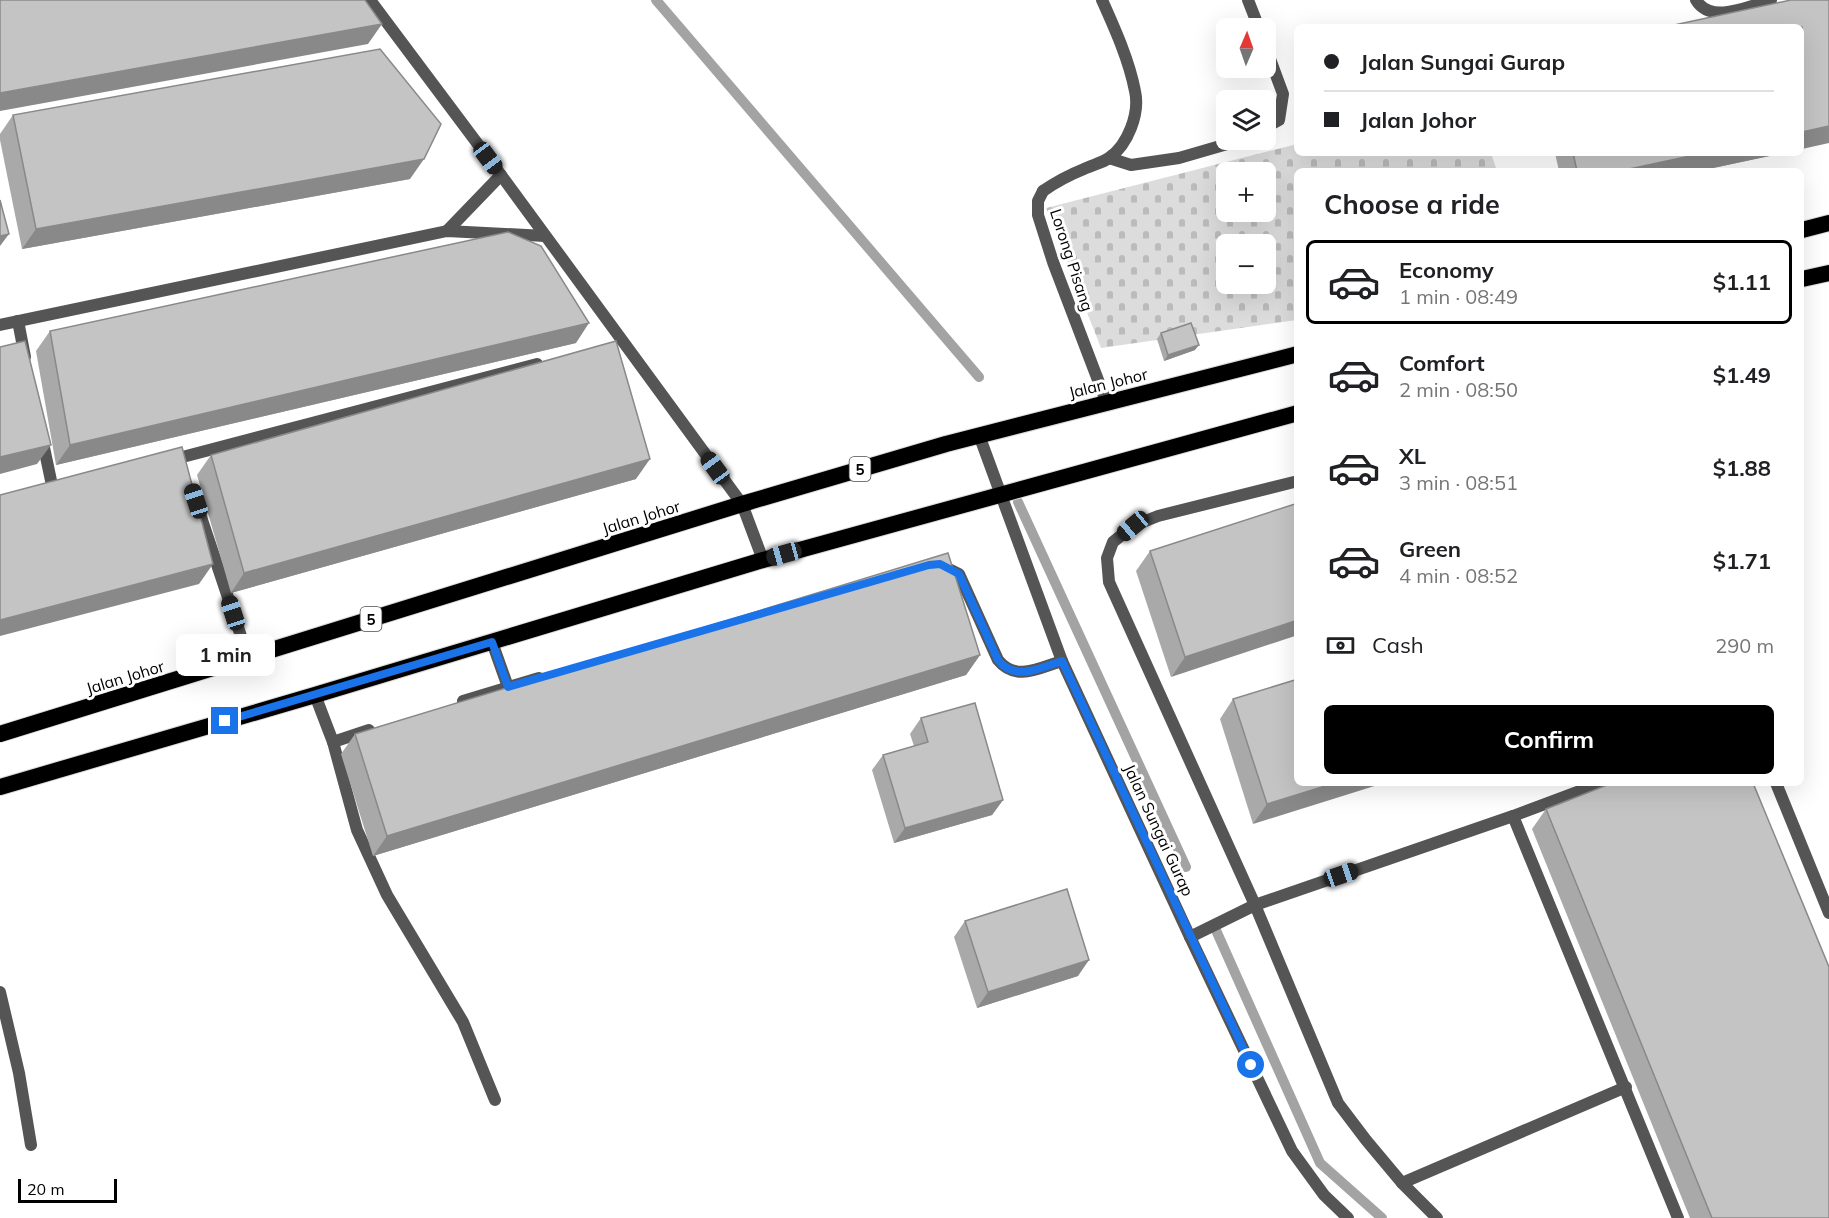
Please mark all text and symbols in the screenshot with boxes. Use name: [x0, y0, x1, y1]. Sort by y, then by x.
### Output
north arrow: [1216, 18, 1276, 78]
map controls: [1216, 18, 1276, 294]
text: Jalan Sungai Gurap: [1360, 48, 1565, 76]
button: layers: [1216, 90, 1276, 150]
text: Jalan Johor: [1360, 106, 1476, 134]
car: [470, 138, 506, 178]
button: +: [1216, 162, 1276, 222]
text: Choose a ride: [1324, 187, 1500, 221]
street label: Lorong Pisang: [1046, 206, 1098, 314]
button: −: [1216, 234, 1276, 294]
icon: car: [1327, 255, 1381, 309]
text: Economy: [1399, 256, 1494, 284]
text: $1.11: [1713, 268, 1771, 296]
text: 1 min · 08:49: [1399, 284, 1518, 309]
icon: car: [1327, 348, 1381, 402]
text: Comfort: [1399, 349, 1485, 377]
text: $1.49: [1713, 361, 1771, 389]
street label: Jalan Johor: [1067, 364, 1150, 402]
text: 2 min · 08:50: [1399, 377, 1518, 402]
icon: car: [1327, 441, 1381, 495]
text: XL: [1399, 442, 1426, 470]
car: [697, 448, 733, 488]
text: $1.88: [1713, 454, 1771, 482]
road number: 5: [850, 457, 870, 481]
text: 3 min · 08:51: [1399, 470, 1518, 495]
car: [182, 481, 210, 521]
street label: Jalan Johor: [600, 496, 683, 538]
car: [1113, 508, 1153, 544]
icon: car: [1327, 534, 1381, 588]
text: Green: [1399, 535, 1461, 563]
car: [764, 540, 804, 568]
text: $1.71: [1713, 547, 1771, 575]
text: 4 min · 08:52: [1399, 563, 1518, 588]
car: [219, 593, 247, 633]
road number: 5: [360, 607, 382, 631]
icon: cash: [1324, 629, 1357, 662]
text: Cash: [1372, 631, 1424, 659]
text: 290 m: [1715, 633, 1774, 658]
callout: 1 min: [176, 634, 274, 676]
text: 1 min: [199, 642, 252, 667]
street label: Jalan Johor: [84, 656, 167, 698]
button: Confirm: [1324, 705, 1774, 774]
route end: [211, 707, 238, 734]
street label: Jalan Sungai Gurap: [1120, 761, 1198, 899]
car: [1321, 861, 1361, 889]
route start: [1237, 1051, 1264, 1078]
scale bar: [18, 1176, 117, 1204]
text: 20 m: [27, 1179, 64, 1199]

